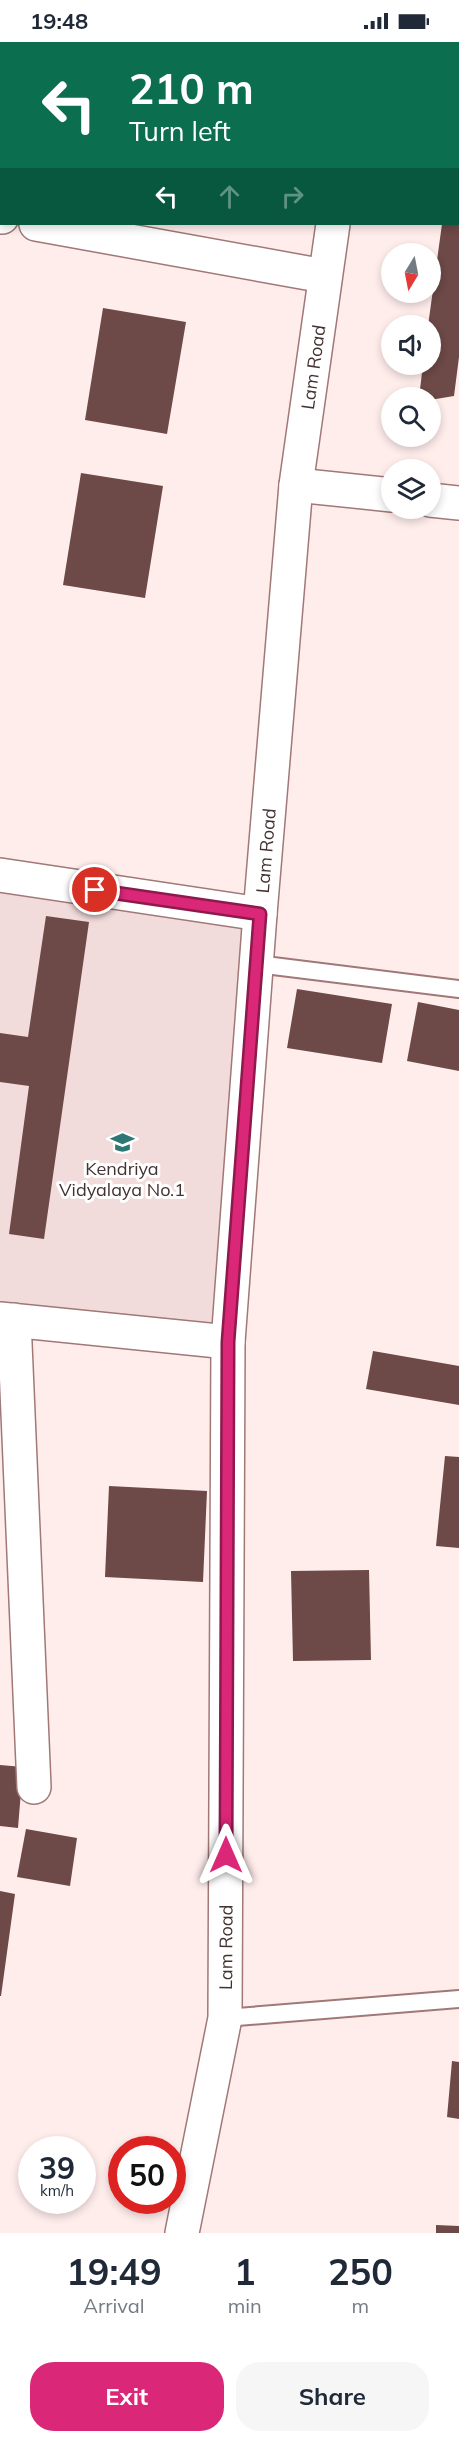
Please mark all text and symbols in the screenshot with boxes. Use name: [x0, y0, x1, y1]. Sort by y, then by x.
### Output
text: 19:48: [30, 7, 88, 35]
text: 210 m: [129, 62, 254, 115]
icon: left: [30, 66, 108, 144]
text: Turn left: [129, 114, 231, 148]
icon: left: [150, 180, 183, 213]
icon: ahead: [213, 180, 246, 213]
icon: right: [276, 180, 309, 213]
north arrow: [381, 243, 441, 303]
map controls: [381, 243, 441, 519]
button: sound: [381, 315, 441, 375]
street label: Lam Road: [295, 323, 330, 411]
button: search: [381, 387, 441, 447]
button: layers: [381, 459, 441, 519]
street label: Lam Road: [250, 807, 280, 894]
pin: [69, 864, 120, 915]
icon: arrive: [78, 873, 111, 906]
school or university icon: Kendriya Vidyalaya No.1: [109, 1129, 135, 1155]
place label: Kendriya Vidyalaya No.1: [59, 1157, 185, 1201]
position arrow: [194, 1823, 258, 1887]
street label: Lam Road: [214, 1905, 237, 1990]
speed limit sign: 50: [108, 2136, 186, 2214]
text: 39: [39, 2149, 75, 2187]
text: km/h: [40, 2181, 74, 2200]
text: 19:49: [66, 2249, 162, 2294]
text: 1: [234, 2249, 256, 2294]
text: 250: [328, 2249, 393, 2294]
text: Arrival: [83, 2293, 144, 2318]
text: min: [228, 2293, 262, 2318]
text: m: [352, 2293, 369, 2318]
button: Exit: [30, 2362, 224, 2431]
button: Share: [236, 2362, 429, 2431]

